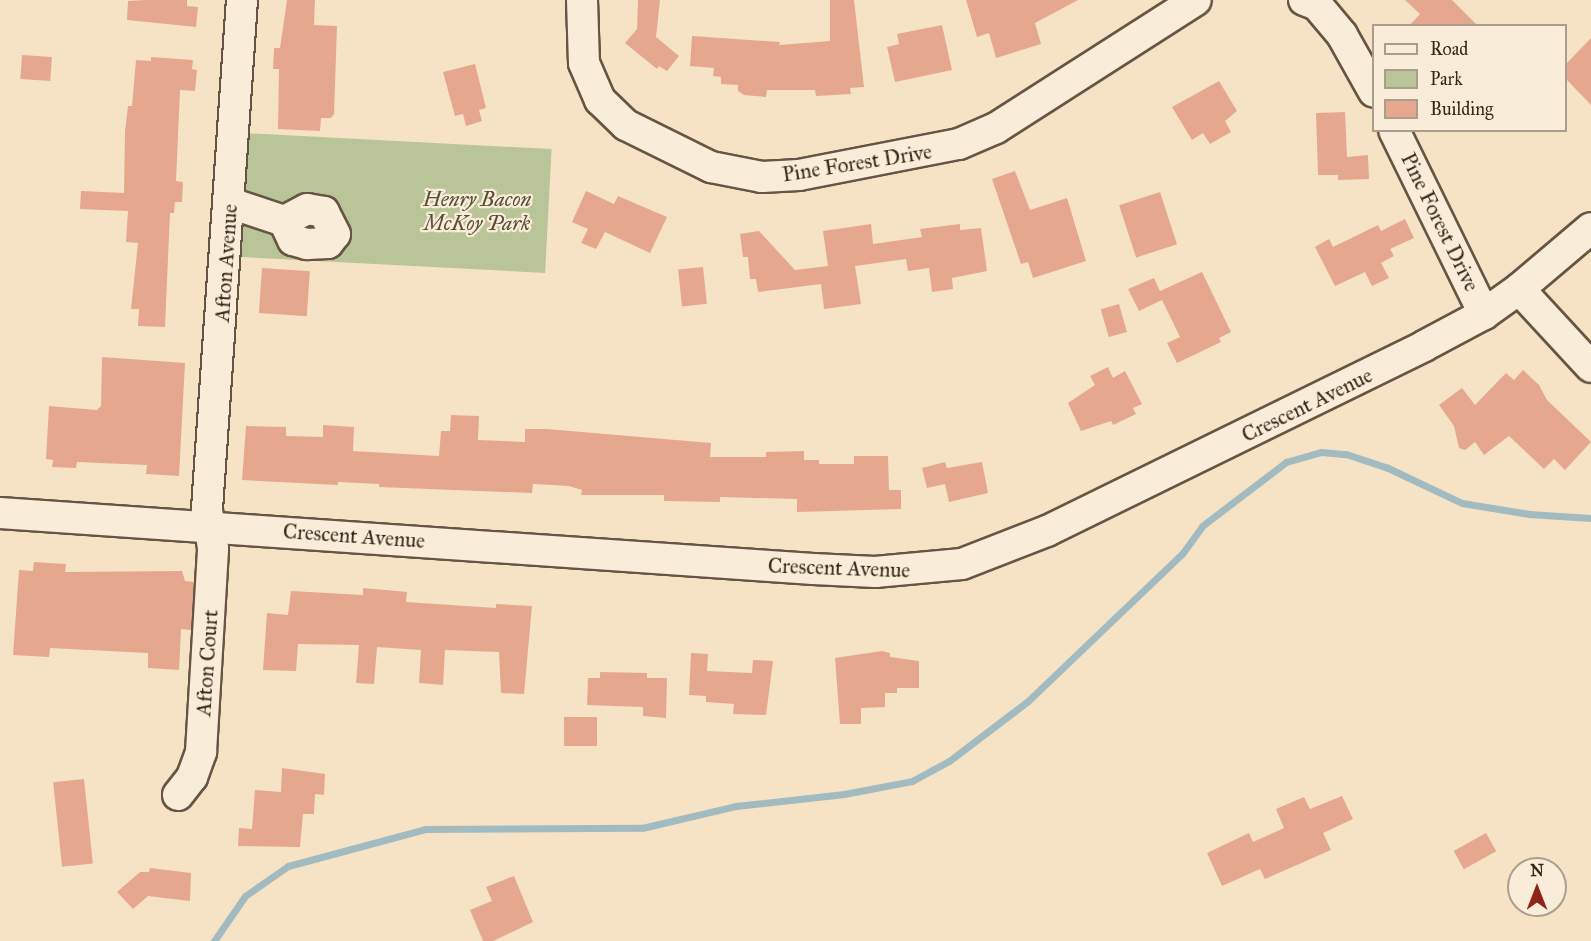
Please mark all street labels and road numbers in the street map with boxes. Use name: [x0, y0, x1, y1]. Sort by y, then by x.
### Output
street label: Pine Forest Drive: [780, 139, 934, 187]
street label: Pine Forest Drive: [1396, 149, 1484, 295]
street label: Afton Avenue: [209, 203, 243, 323]
street label: Crescent Avenue: [1238, 362, 1376, 448]
street label: Crescent Avenue: [282, 518, 426, 554]
street label: Crescent Avenue: [767, 553, 911, 583]
street label: Afton Court: [191, 609, 223, 717]

